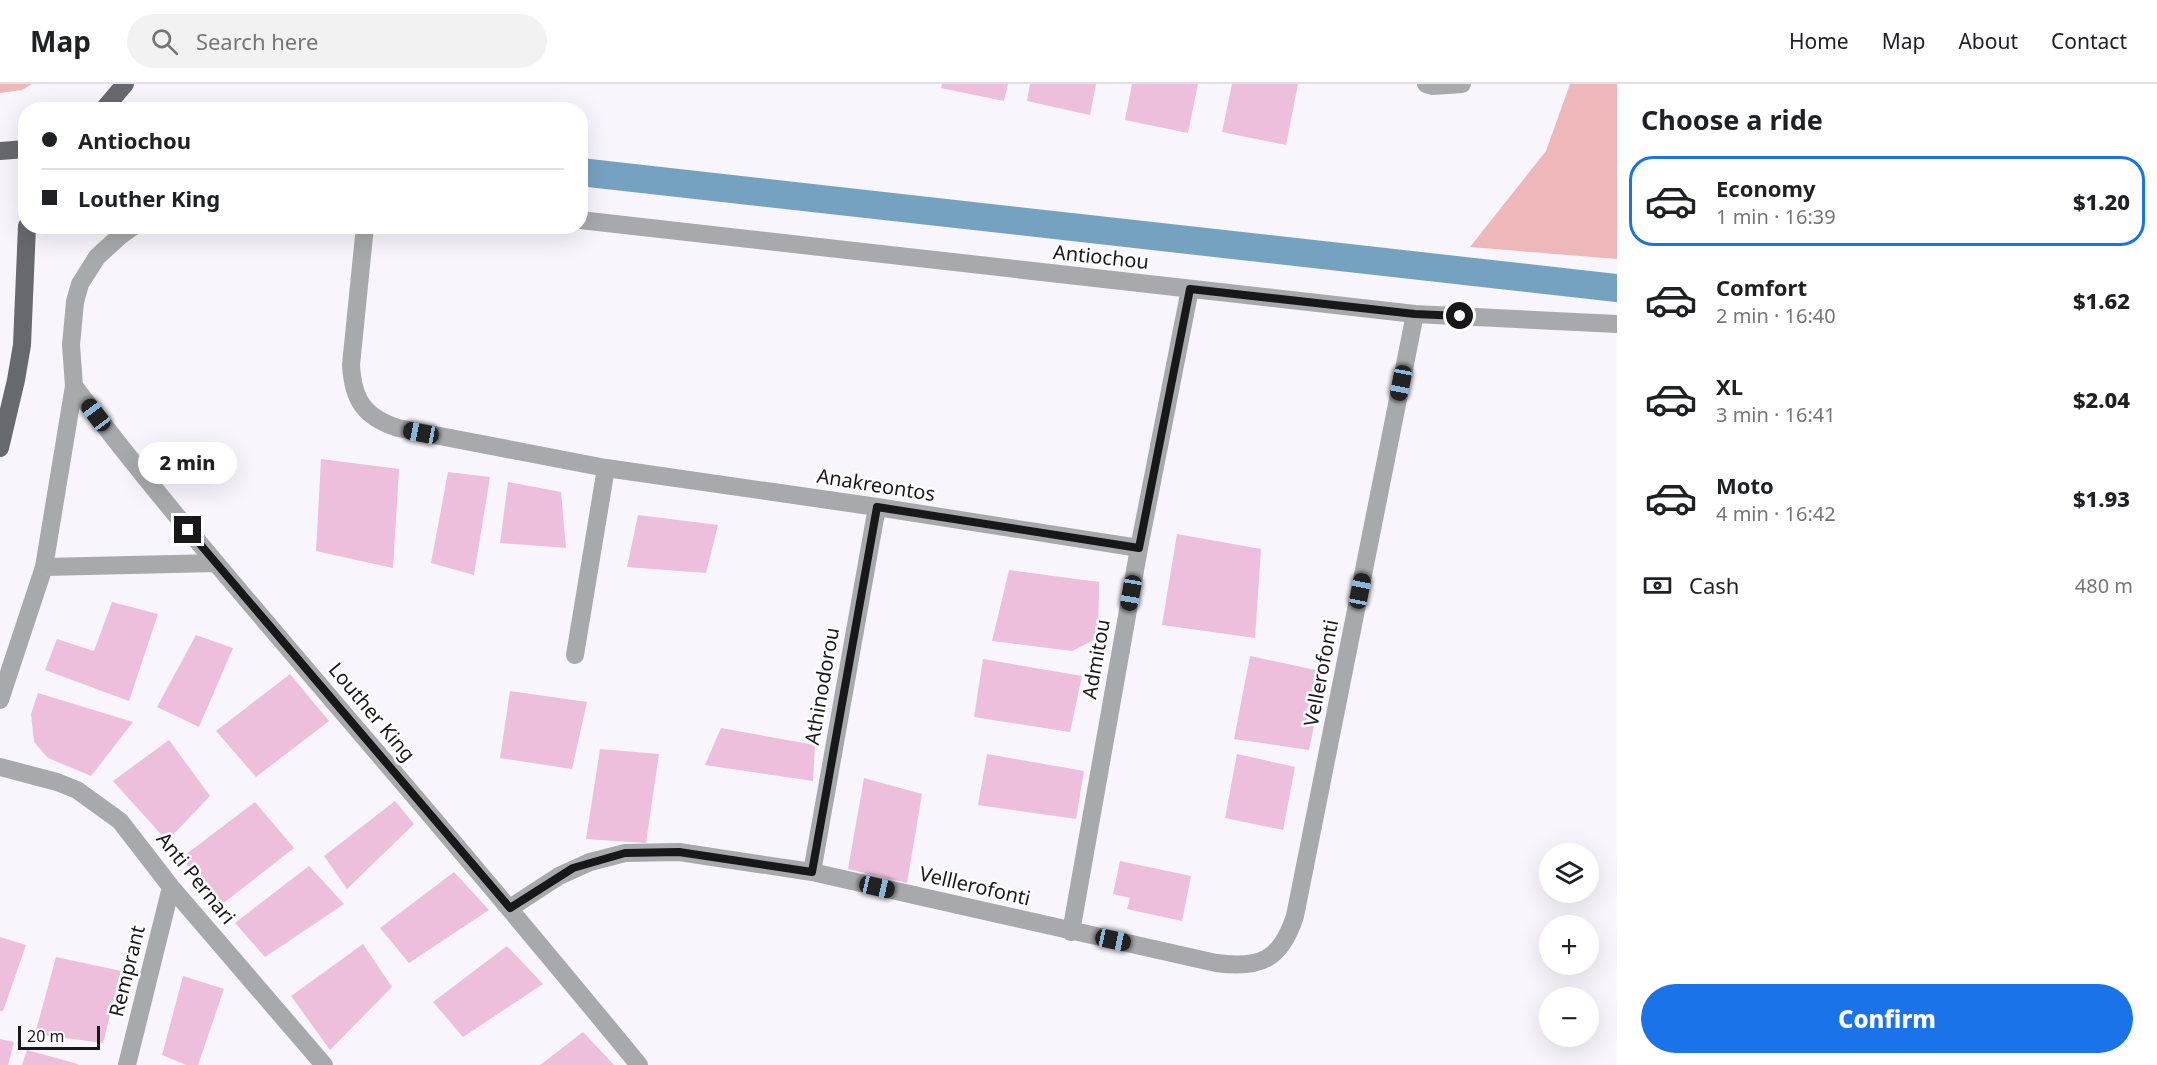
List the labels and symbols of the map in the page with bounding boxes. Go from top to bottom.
street label: Antiochou [1052,238,1150,275]
route start [1446,302,1473,329]
car [1389,364,1413,402]
car [78,395,114,435]
car [402,421,440,445]
callout: 2 min [138,443,237,485]
street label: Anakreontos [815,462,937,507]
route end [174,516,201,543]
car [1348,572,1372,610]
car [1119,574,1143,612]
street label: Admitou [1075,617,1116,701]
street label: Vellerofonti [1297,617,1344,729]
street label: Athinodorou [798,625,845,747]
street label: Louther King [323,656,422,767]
street label: Anti Pernari [151,826,242,929]
street label: Velllerofonti [917,860,1033,911]
car [857,874,897,900]
street label: Remprant [102,922,151,1019]
car [1094,927,1132,953]
scale bar [18,1023,100,1050]

